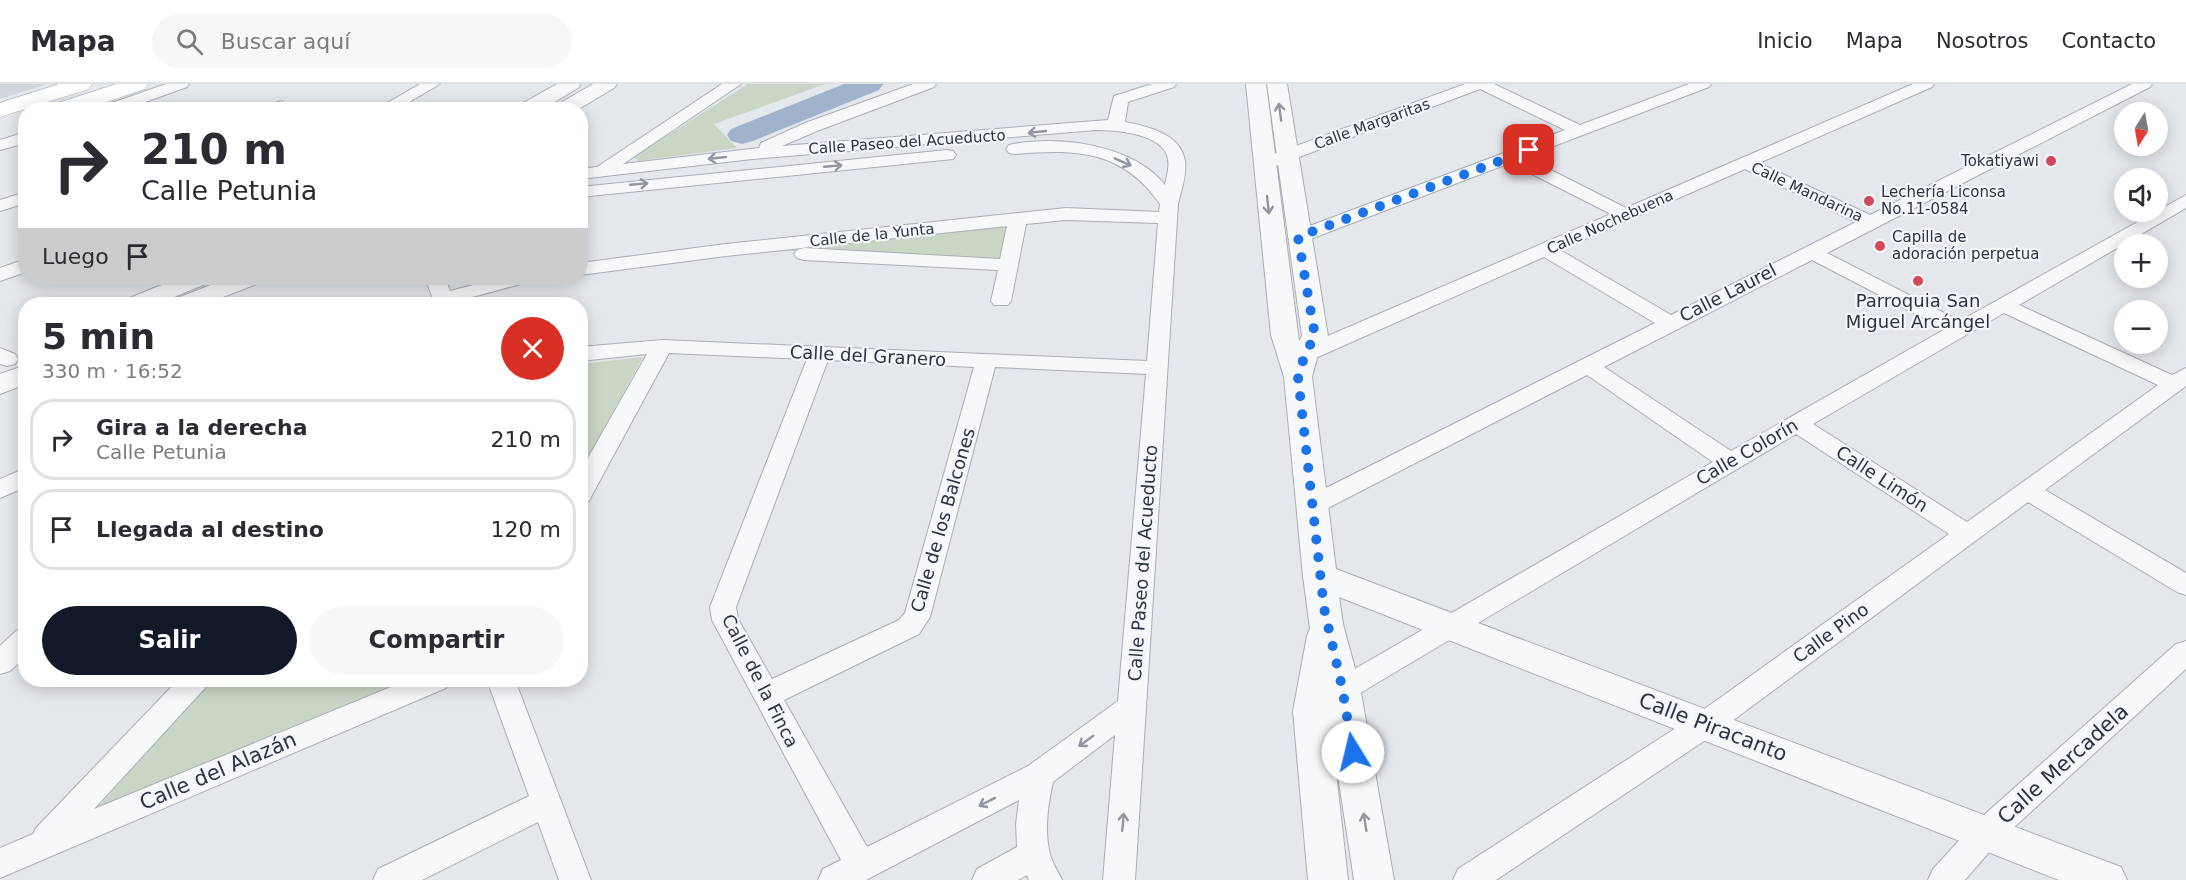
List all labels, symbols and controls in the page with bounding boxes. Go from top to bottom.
search box [152,14,572,68]
text: Mapa [30,25,116,58]
icon: search [173,25,206,58]
text: Buscar aquí [221,29,350,54]
text: Inicio [1757,29,1813,53]
text: Mapa [1846,29,1903,53]
text: Nosotros [1936,29,2028,53]
text: Contacto [2061,29,2156,53]
street label: Calle Margaritas [1312,95,1433,153]
north arrow [2114,102,2168,156]
map controls [2114,102,2168,354]
one-way arrow [1275,103,1286,122]
pin [1503,124,1554,175]
text: 210 m [141,125,287,174]
icon: right [42,126,120,204]
street label: Calle Paseo del Acueducto [808,126,1006,158]
one-way arrow [1027,127,1047,138]
icon: arrive [1512,133,1545,166]
place label: Tokatiyawi [1960,152,2039,170]
one-way arrow [707,153,727,164]
marker: Tokatiyawi [2044,154,2058,168]
one-way arrow [1113,157,1132,168]
street label: Calle Mandarina [1748,158,1866,226]
one-way arrow [822,160,842,171]
button: sound [2114,168,2168,222]
text: Calle Petunia [141,175,317,206]
one-way arrow [628,178,648,189]
place label: Lechería Liconsa No.11-0584 [1881,183,2006,218]
street label: Calle Nochebuena [1544,186,1676,258]
one-way arrow [1263,194,1274,214]
marker: Lechería Liconsa No.11-0584 [1862,194,1876,208]
street label: Calle de la Yunta [809,220,935,250]
place label: Capilla de adoración perpetua [1892,228,2039,263]
button: + [2114,234,2168,288]
marker: Capilla de adoración perpetua [1873,239,1887,253]
icon: arrive [121,240,154,273]
text: Luego [42,244,109,269]
street label: Calle Laurel [1676,259,1780,326]
marker: Parroquia San Miguel Arcángel [1911,274,1925,288]
place label: Parroquia San Miguel Arcángel [1846,290,1990,332]
button: − [2114,300,2168,354]
text: 5 min [42,316,155,357]
button: close [501,317,564,380]
street label: Calle del Granero [789,341,947,370]
text: 330 m · 16:52 [42,359,183,383]
street label: Calle Colorín [1692,414,1801,489]
text: Gira a la derecha [96,415,308,440]
icon: right [45,423,78,456]
street label: Calle de los Balcones [906,425,979,615]
text: 210 m [491,427,561,452]
text: Calle Petunia [96,440,227,464]
street label: Calle Limón [1832,441,1932,516]
street label: Calle Paseo del Acueducto [1124,444,1161,682]
icon: arrive [45,513,78,546]
text: Llegada al destino [96,517,324,542]
text: 120 m [491,517,561,542]
street label: Calle Pino [1789,598,1873,667]
button: Salir [42,606,297,675]
button: Compartir [309,606,564,675]
street label: Calle de la Finca [718,611,803,751]
street label: Calle Piracanto [1635,688,1791,766]
street label: Calle Mercadela [1993,699,2133,829]
position arrow [1321,720,1385,784]
street label: Calle del Alazán [136,727,300,815]
one-way arrow [1078,734,1094,747]
one-way arrow [979,796,996,808]
one-way arrow [1118,812,1129,832]
one-way arrow [1359,813,1370,833]

